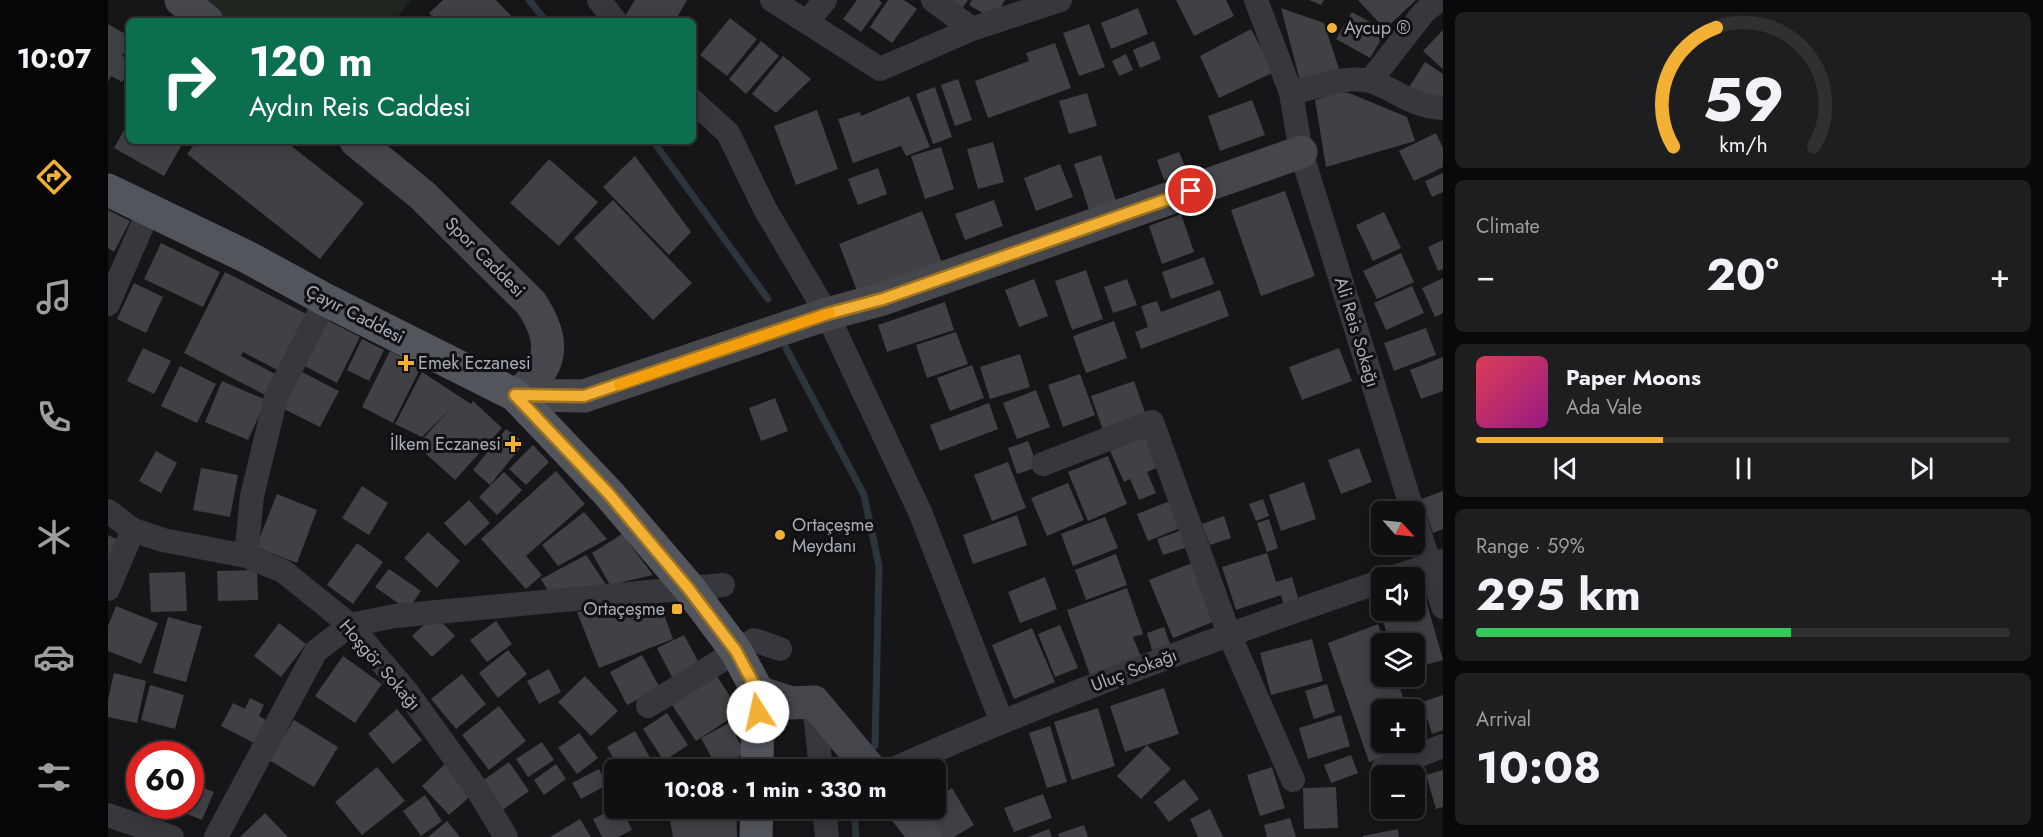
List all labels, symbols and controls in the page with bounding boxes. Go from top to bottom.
place label: Aycup ® [1344,15,1411,41]
marker: Aycup ® [1325,21,1339,35]
text: 120 m [249,31,373,92]
text: 10:07 [17,39,91,78]
icon: right [150,42,228,120]
text: 59 [1702,54,1784,144]
text: Aydın Reis Caddesi [249,87,471,126]
text: km/h [1719,129,1767,160]
icon: directions [33,156,75,198]
pin [1165,165,1216,216]
icon: arrive [1174,174,1207,207]
street label: Spor Caddesi [439,211,531,303]
text: Climate [1476,212,1540,241]
text: 20° [1706,242,1779,307]
text: − [1476,252,1495,299]
text: + [1990,252,2010,299]
street label: Ali Reis Sokağı [1328,274,1386,390]
icon: music [33,276,75,318]
street label: Çayır Caddesi [301,278,409,350]
place label: Emek Eczanesi [418,350,531,376]
marker: Emek Eczanesi [399,356,413,370]
text: Paper Moons [1566,361,1701,393]
text: Ada Vale [1566,393,1642,422]
icon: phone [33,396,75,438]
place label: İlkem Eczanesi [390,431,501,457]
marker: İlkem Eczanesi [506,437,520,451]
icon: previous [1549,452,1582,485]
icon: pause [1727,452,1760,485]
icon: next [1905,452,1938,485]
north arrow [1371,501,1425,555]
map controls [1371,501,1425,819]
place label: Ortaçeşme Meydanı [792,512,874,559]
icon: climate [33,516,75,558]
marker: Ortaçeşme Meydanı [773,528,787,542]
text: Range · 59% [1476,532,1585,561]
text: 295 km [1476,562,1641,627]
button: sound [1371,567,1425,621]
place label: Ortaçeşme [583,596,665,622]
marker: Ortaçeşme [670,602,684,616]
street label: Hoşgör Sokağı [333,614,427,716]
button: layers [1371,633,1425,687]
icon: car [33,636,75,678]
street label: Uluç Sokağı [1087,642,1181,698]
position arrow [726,680,790,744]
button: + [1371,699,1425,753]
text: Arrival [1476,705,1531,734]
text: 10:08 [1476,735,1601,800]
speed limit sign: 60 [126,741,204,819]
icon: filters [33,756,75,798]
button: − [1371,765,1425,819]
text: 10:08 · 1 min · 330 m [664,773,886,805]

